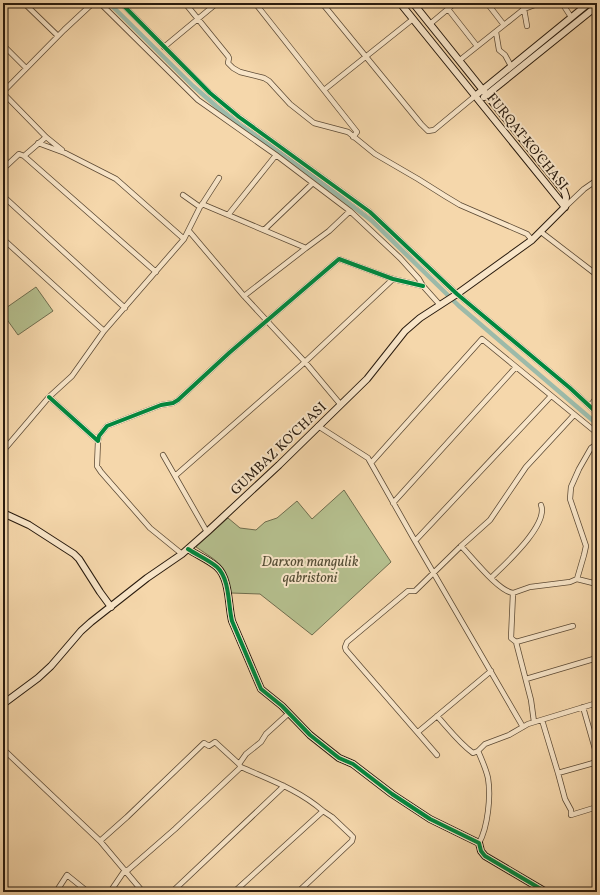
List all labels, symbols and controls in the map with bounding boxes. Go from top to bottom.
street label: FURQAT KO'CHASI [482,89,572,195]
street label: GUMBAZ KO'CHASI [227,398,331,500]
park label: Darxon mangulik qabristoni [262,553,359,588]

